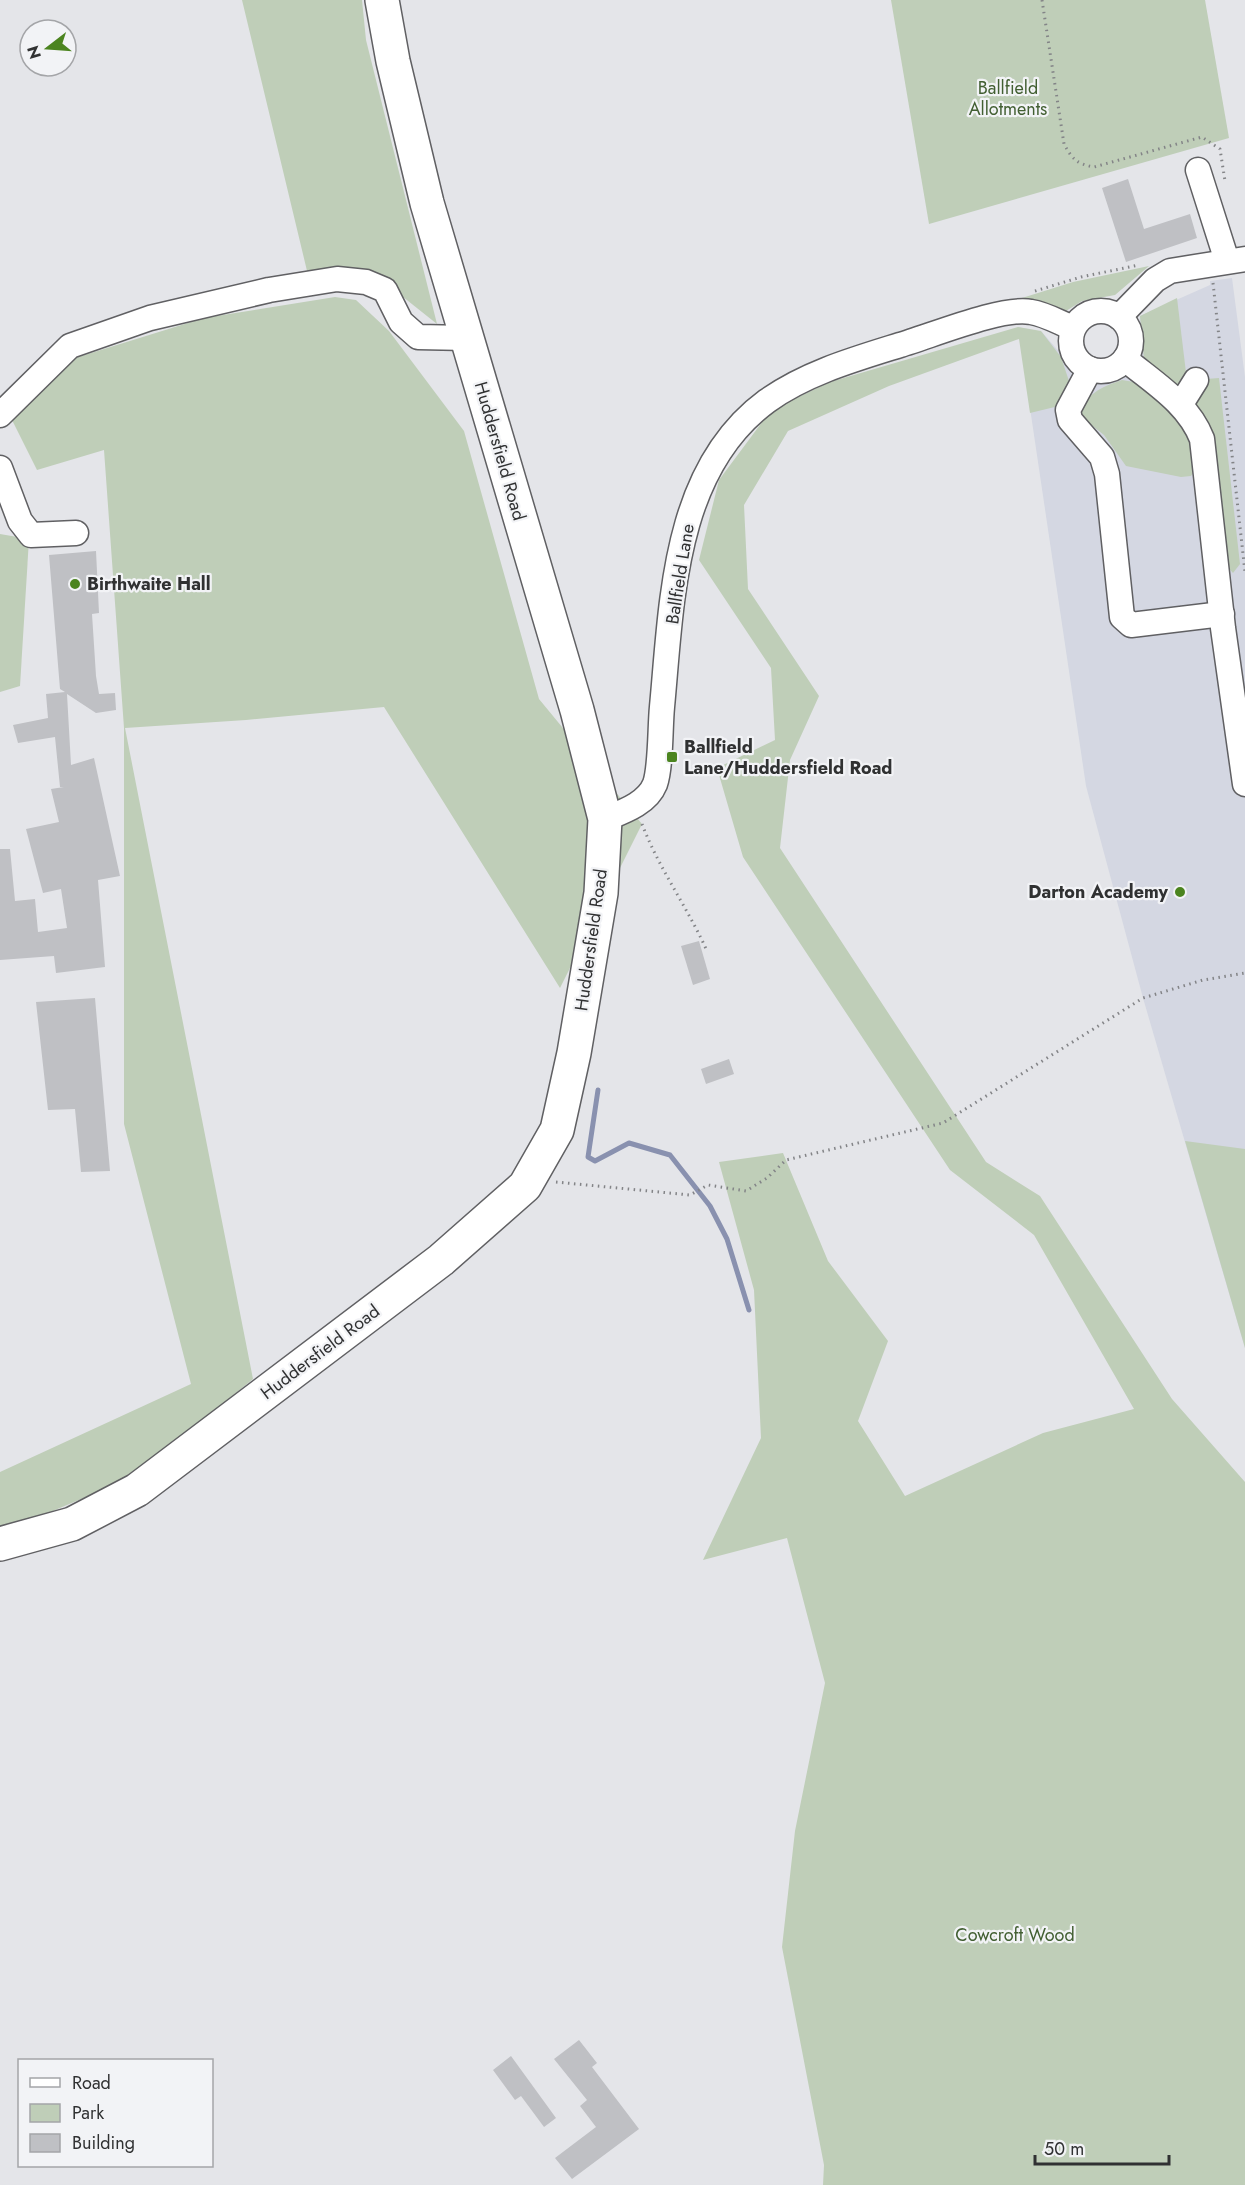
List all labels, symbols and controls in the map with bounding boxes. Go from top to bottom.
north arrow [18,18,78,78]
text: N [21,43,47,62]
park label: Ballfield Allotments [969,75,1047,122]
street label: Huddersfield Road [468,379,532,523]
street label: Ballfield Lane [659,522,701,626]
place label: Birthwaite Hall [87,571,211,597]
marker: Birthwaite Hall [68,577,82,591]
place label: Ballfield Lane/Huddersfield Road [684,734,892,781]
marker: Ballfield Lane/Huddersfield Road [665,750,679,764]
street label: Huddersfield Road [568,867,614,1013]
place label: Darton Academy [1028,879,1169,905]
marker: Darton Academy [1173,885,1187,899]
street label: Huddersfield Road [255,1299,385,1405]
park label: Cowcroft Wood [955,1922,1075,1948]
legend [18,2059,213,2167]
text: Road [72,2070,111,2096]
text: Park [72,2100,104,2126]
scale bar [1035,2128,1168,2166]
text: Building [72,2130,135,2156]
text: 50 m [1044,2136,1084,2162]

